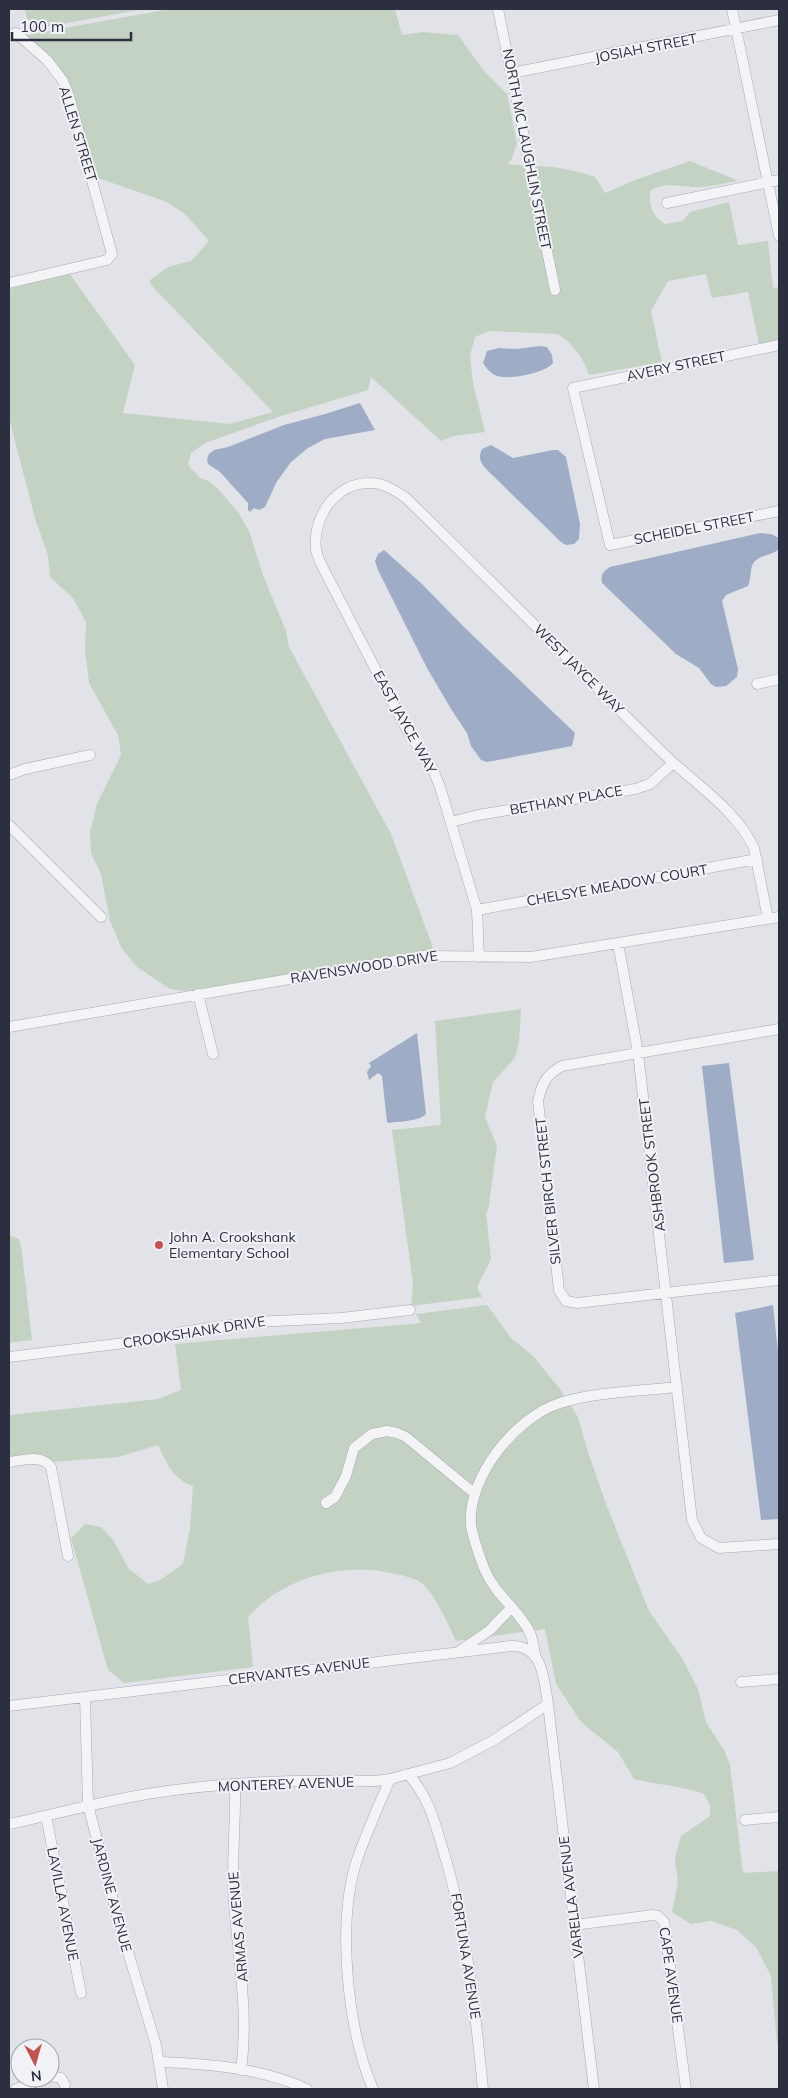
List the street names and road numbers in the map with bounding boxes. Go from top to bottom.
street label: JOSIAH STREET [593,29,699,67]
street label: NORTH MC LAUGHLIN STREET [499,47,555,251]
street label: ALLEN STREET [55,84,101,185]
street label: AVERY STREET [625,347,728,385]
street label: SCHEIDEL STREET [632,507,756,548]
street label: WEST JAYCE WAY [530,620,628,718]
street label: EAST JAYCE WAY [369,667,441,777]
street label: BETHANY PLACE [508,781,624,819]
street label: CHELSYE MEADOW COURT [525,860,710,910]
street label: RAVENSWOOD DRIVE [289,946,439,988]
street label: ASHBROOK STREET [635,1097,669,1233]
street label: SILVER BIRCH STREET [531,1116,565,1266]
street label: CROOKSHANK DRIVE [122,1312,266,1352]
street label: CERVANTES AVENUE [227,1653,371,1689]
street label: MONTEREY AVENUE [218,1773,354,1795]
street label: VARELLA AVENUE [555,1835,587,1959]
street label: JARDINE AVENUE [88,1836,136,1954]
street label: LAVILLA AVENUE [43,1846,83,1962]
street label: ARMAS AVENUE [224,1871,252,1983]
street label: FORTUNA AVENUE [447,1892,485,2020]
street label: CAPE AVENUE [655,1926,687,2024]

